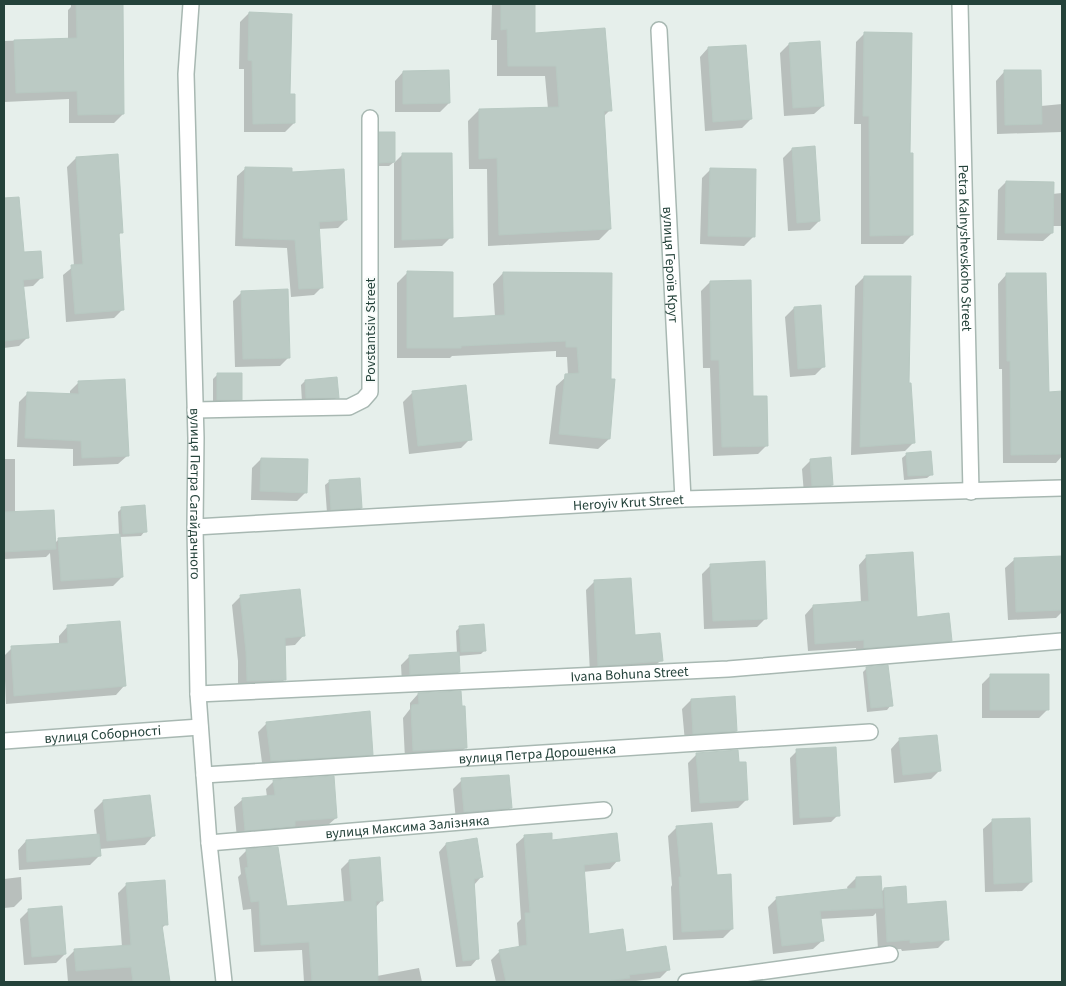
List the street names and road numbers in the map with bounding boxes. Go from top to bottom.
street label: Petra Kalnyshevskoho Street [953,164,976,332]
street label: вулиця Героїв Крут [657,206,683,324]
street label: Povstantsiv Street [361,277,381,382]
street label: вулиця Петра Сагайдачного [184,408,205,580]
street label: Heroyiv Krut Street [572,490,685,516]
street label: Ivana Bohuna Street [570,662,689,687]
street label: вулиця Соборності [44,721,162,749]
street label: вулиця Петра Дорошенка [458,739,617,770]
street label: вулиця Максима Залізняка [324,811,490,844]

